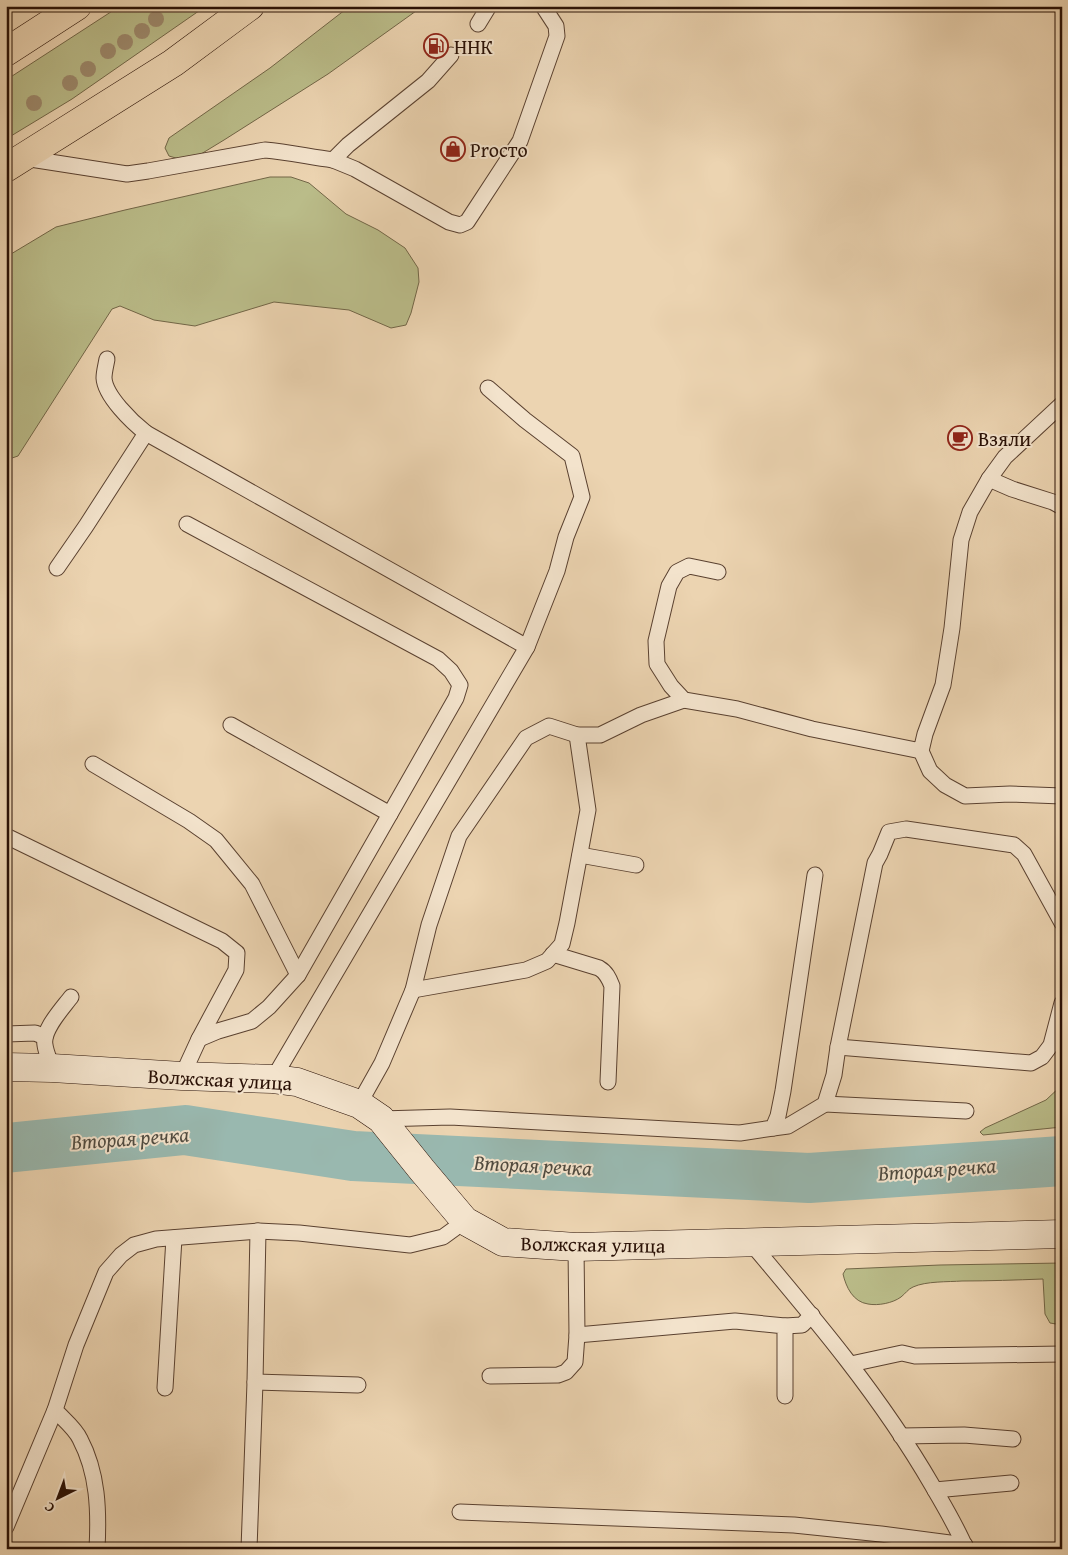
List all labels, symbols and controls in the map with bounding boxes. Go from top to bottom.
place label: ННК [454,32,494,61]
fuel station icon: ННК [423,33,449,59]
place label: Proсто [470,135,528,164]
shop icon: Proсто [440,136,466,162]
place label: Взяли [978,424,1031,453]
cafe icon: Взяли [947,425,973,451]
street label: Волжская улица [147,1061,293,1097]
water label: Вторая речка [69,1118,190,1158]
water label: Вторая речка [472,1146,593,1184]
water label: Вторая речка [876,1149,997,1189]
street label: Волжская улица [520,1228,666,1260]
north arrow [32,1472,82,1522]
text: С [40,1498,59,1518]

